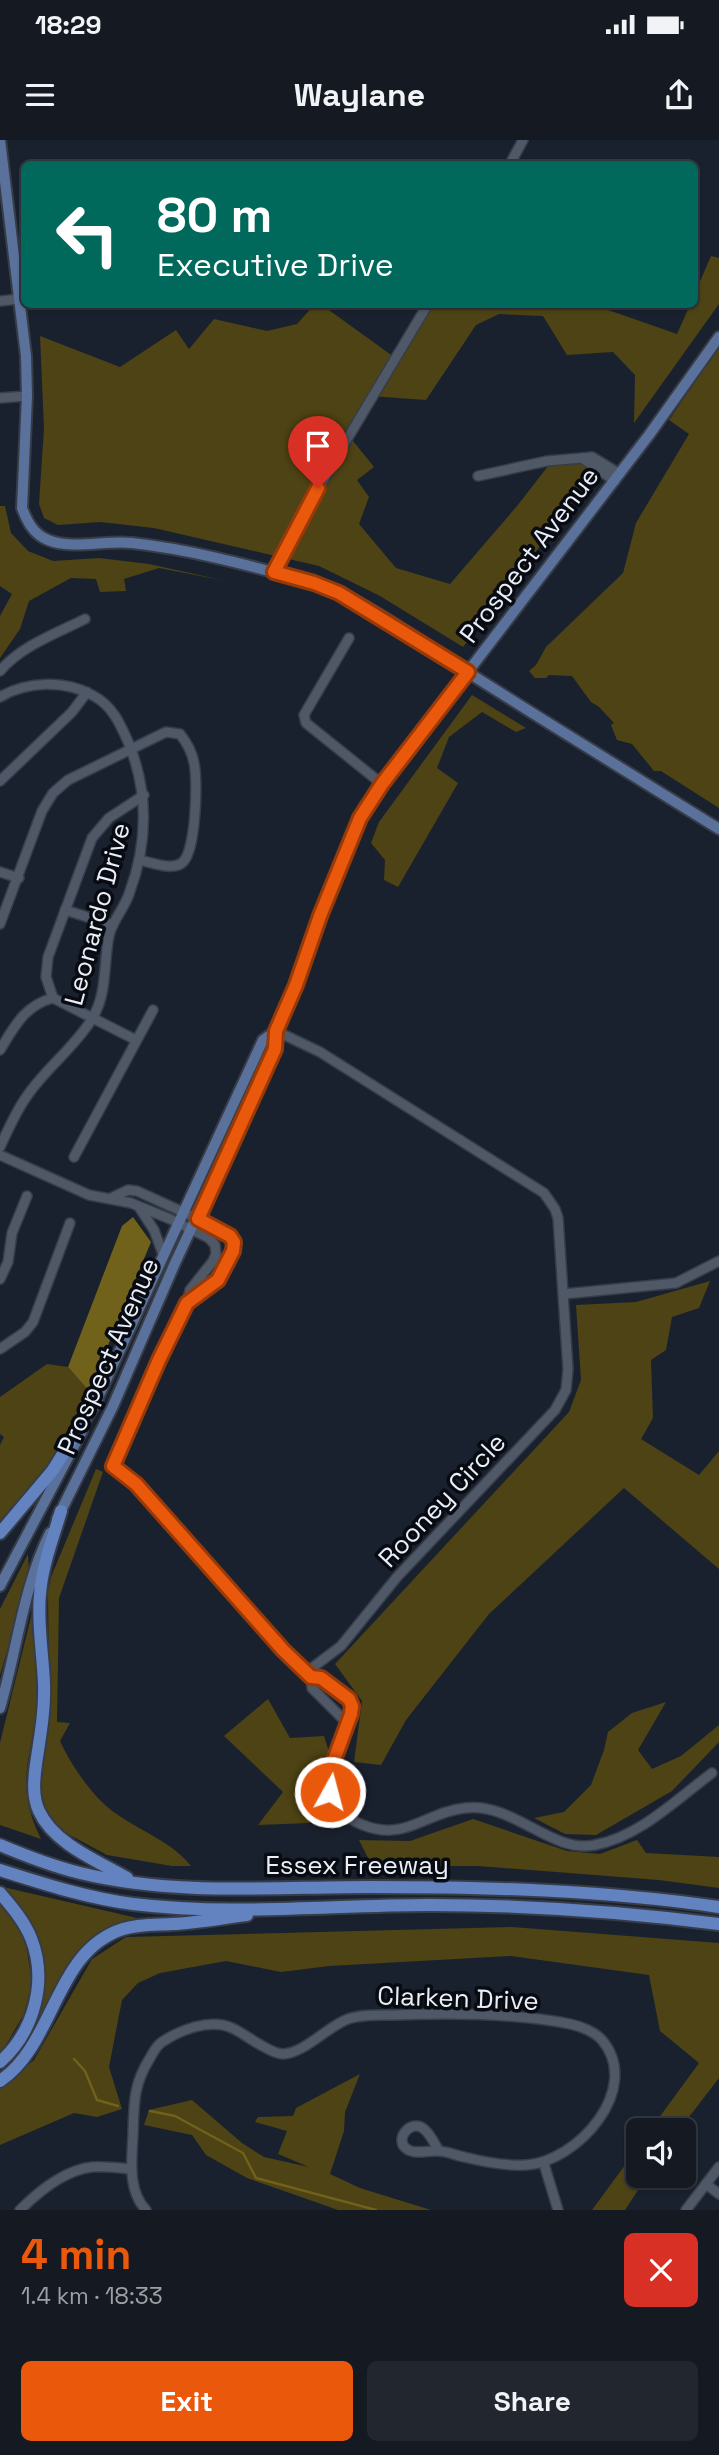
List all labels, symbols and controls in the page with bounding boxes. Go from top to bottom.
text: 18:29 [35,8,102,42]
text: Waylane [294,75,425,115]
icon: menu [21,76,59,114]
icon: share [660,76,698,114]
text: 80 m [157,184,272,246]
icon: left [42,189,133,280]
text: Executive Drive [157,245,394,285]
pin [288,416,348,488]
icon: arrive [299,427,337,465]
street label: Prospect Avenue [452,460,606,650]
street label: Leonardo Drive [56,819,138,1009]
street label: Prospect Avenue [49,1252,167,1460]
street label: Rooney Circle [371,1425,513,1575]
position arrow [293,1755,367,1829]
street label: Essex Freeway [265,1848,449,1882]
street label: Clarken Drive [377,1978,539,2018]
map controls [626,2118,696,2188]
button: sound [626,2118,696,2188]
text: 4 min [21,2228,131,2281]
button: close [624,2233,698,2307]
text: 1.4 km · 18:33 [21,2281,163,2311]
button: Exit [21,2361,353,2441]
button: Share [367,2361,698,2441]

